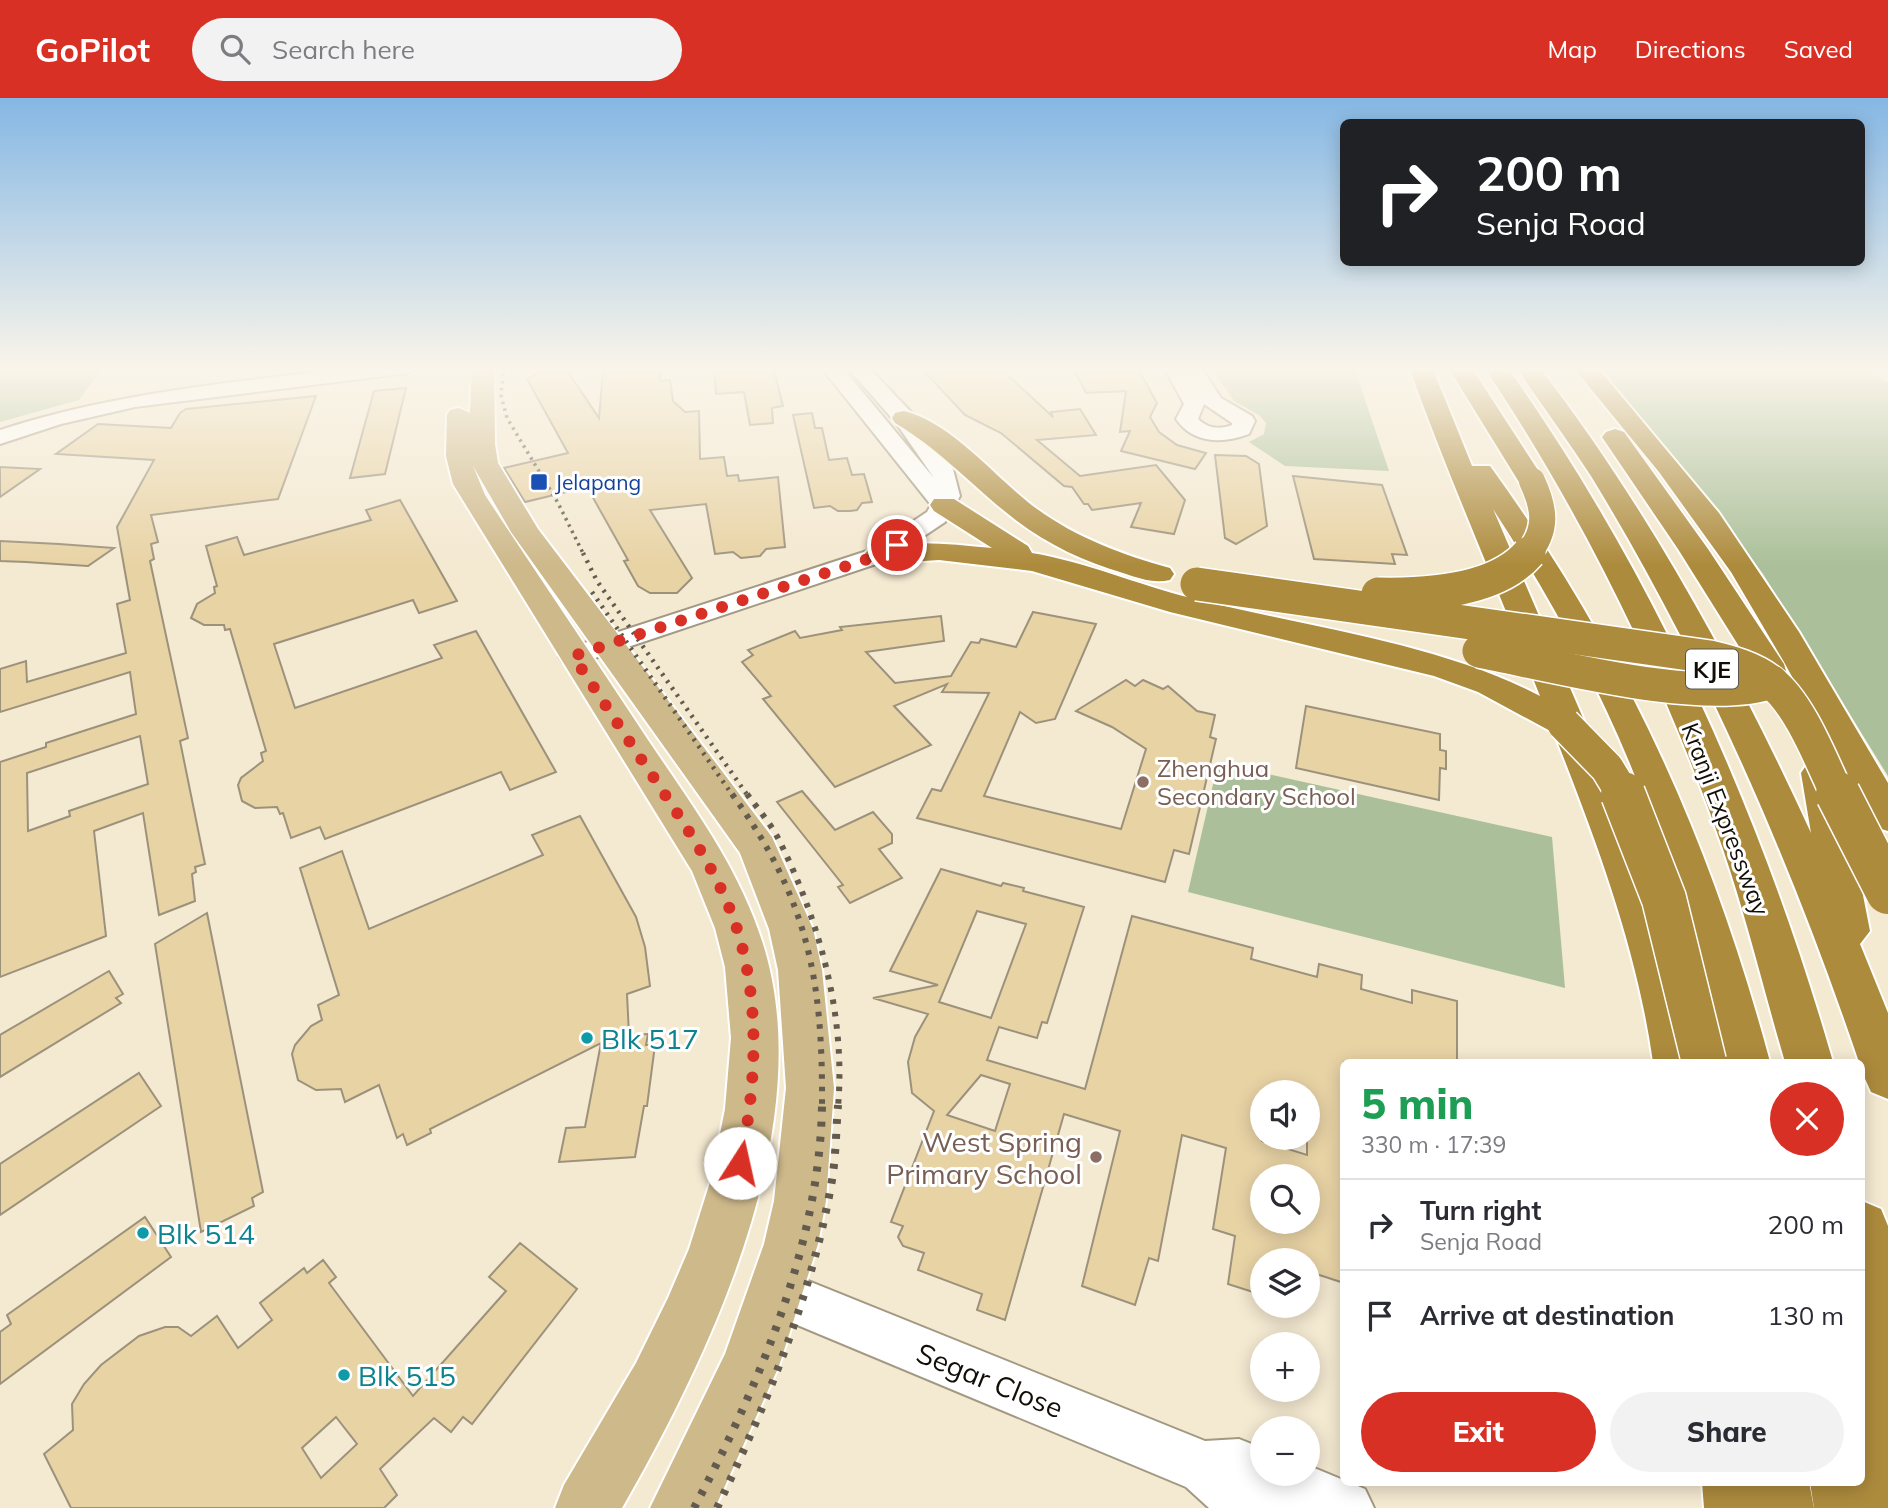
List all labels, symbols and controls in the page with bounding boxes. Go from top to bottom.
search box [192,18,682,81]
text: GoPilot [35,29,150,70]
icon: search [216,30,254,68]
text: Search here [272,33,415,66]
text: Map [1547,34,1597,64]
text: Directions [1635,34,1746,64]
text: Saved [1784,34,1853,64]
text: 200 m [1476,142,1622,203]
icon: right [1361,147,1452,238]
text: Senja Road [1476,203,1646,243]
place label: Jelapang [555,469,641,495]
marker: Jelapang [529,472,549,492]
pin [867,515,927,575]
icon: arrive [878,526,916,564]
road number: KJE [1686,650,1738,688]
street label: Kranji Expressway [1675,718,1777,920]
place label: Zhenghua Secondary School [1157,753,1356,811]
marker: Zhenghua Secondary School [1135,774,1151,790]
place label: Blk 517 [601,1021,699,1056]
marker: Blk 517 [579,1030,595,1046]
text: 5 min [1361,1077,1474,1130]
map controls [1250,1080,1320,1486]
button: sound [1250,1080,1320,1150]
button: close [1770,1082,1844,1156]
place label: West Spring Primary School [886,1124,1082,1191]
position arrow [703,1126,777,1200]
text: 330 m · 17:39 [1361,1130,1506,1159]
marker: West Spring Primary School [1088,1149,1104,1165]
button: search [1250,1164,1320,1234]
text: Turn right [1420,1194,1541,1227]
icon: right [1361,1206,1399,1244]
text: 200 m [1768,1208,1844,1241]
place label: Blk 514 [157,1216,255,1251]
marker: Blk 514 [135,1225,151,1241]
text: Senja Road [1420,1227,1542,1256]
button: layers [1250,1248,1320,1318]
icon: arrive [1361,1297,1399,1335]
text: Arrive at destination [1420,1299,1675,1332]
text: 130 m [1768,1299,1844,1332]
button: + [1250,1332,1320,1402]
street label: Segar Close [912,1335,1068,1425]
place label: Blk 515 [358,1358,456,1393]
marker: Blk 515 [336,1367,352,1383]
button: Exit [1361,1392,1596,1472]
button: Share [1610,1392,1844,1472]
button: − [1250,1416,1320,1486]

